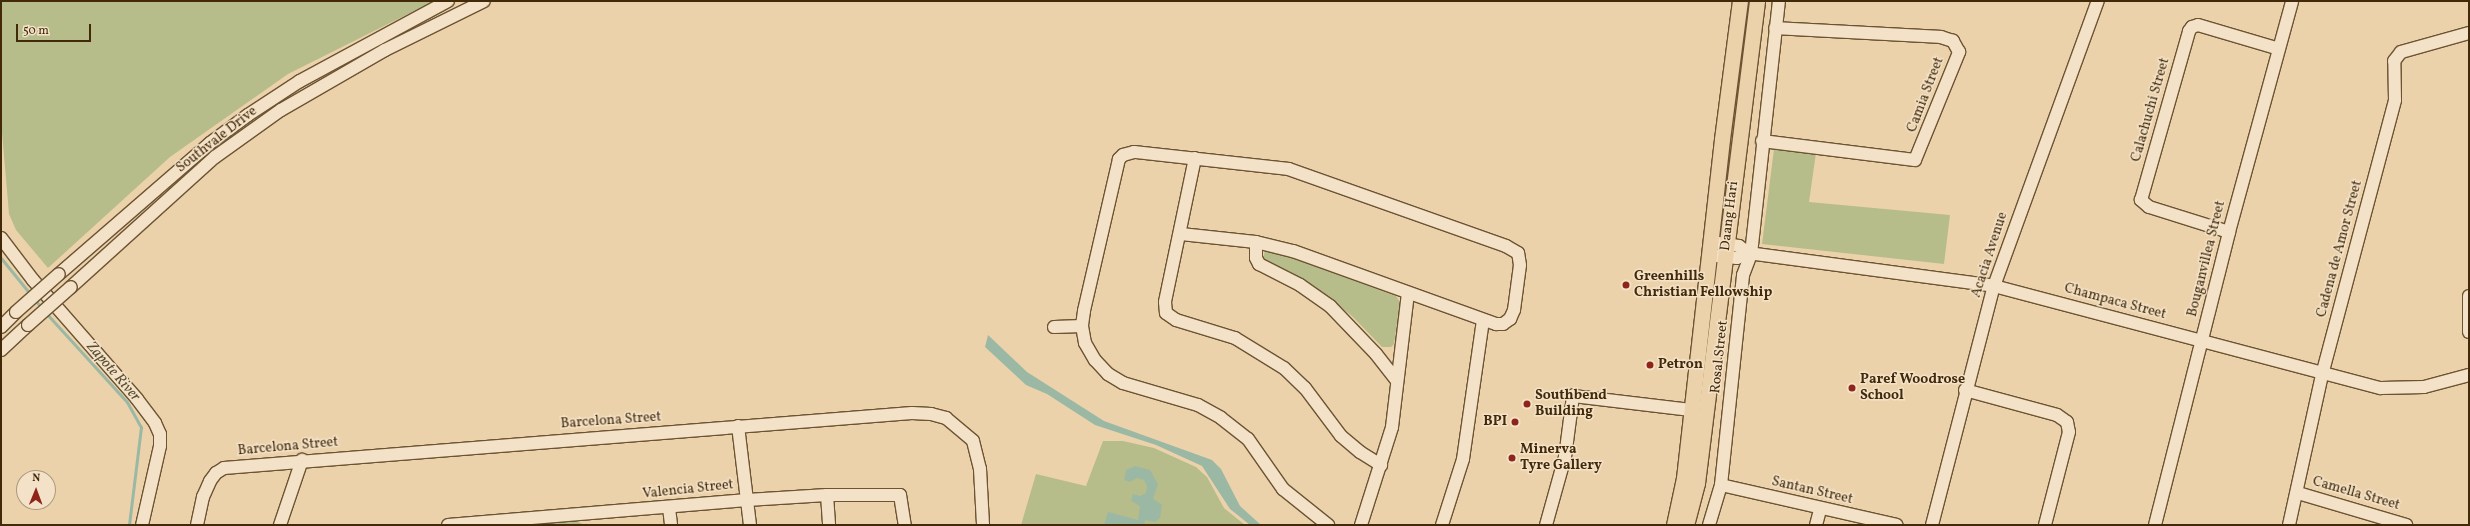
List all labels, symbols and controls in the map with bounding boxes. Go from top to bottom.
scale bar [18,16,93,42]
text: 50 m [23,23,49,39]
street label: Camia Street [1904,55,1948,135]
street label: Calachuchi Street [2128,56,2174,164]
street label: Southvale Drive [173,103,261,177]
street label: Cadena de Amor Street [2314,179,2366,319]
street label: Daang Hari [1717,180,1743,252]
street label: Bouganvillea Street [2184,199,2230,319]
street label: Acacia Avenue [1968,210,2012,300]
place label: Greenhills Christian Fellowship [1634,269,1772,302]
marker: Greenhills Christian Fellowship [1621,280,1631,290]
street label: Champaca Street [2062,280,2168,324]
street label: Rosal Street [1708,320,1732,394]
water label: Zapote River [82,339,144,405]
place label: Petron [1658,357,1703,373]
marker: Petron [1645,360,1655,370]
place label: Paref Woodrose School [1860,372,1964,404]
marker: Paref Woodrose School [1847,383,1857,393]
place label: Southbend Building [1535,388,1607,420]
marker: Southbend Building [1522,399,1532,409]
street label: Barcelona Street [560,409,662,433]
place label: BPI [1483,414,1507,430]
marker: BPI [1510,417,1520,427]
street label: Barcelona Street [237,434,339,460]
place label: Minerva Tyre Gallery [1520,442,1602,474]
marker: Minerva Tyre Gallery [1507,453,1517,463]
north arrow [16,470,56,510]
text: N [32,471,40,486]
street label: Santan Street [1770,474,1854,508]
street label: Camella Street [2310,474,2402,514]
street label: Valencia Street [642,477,734,503]

